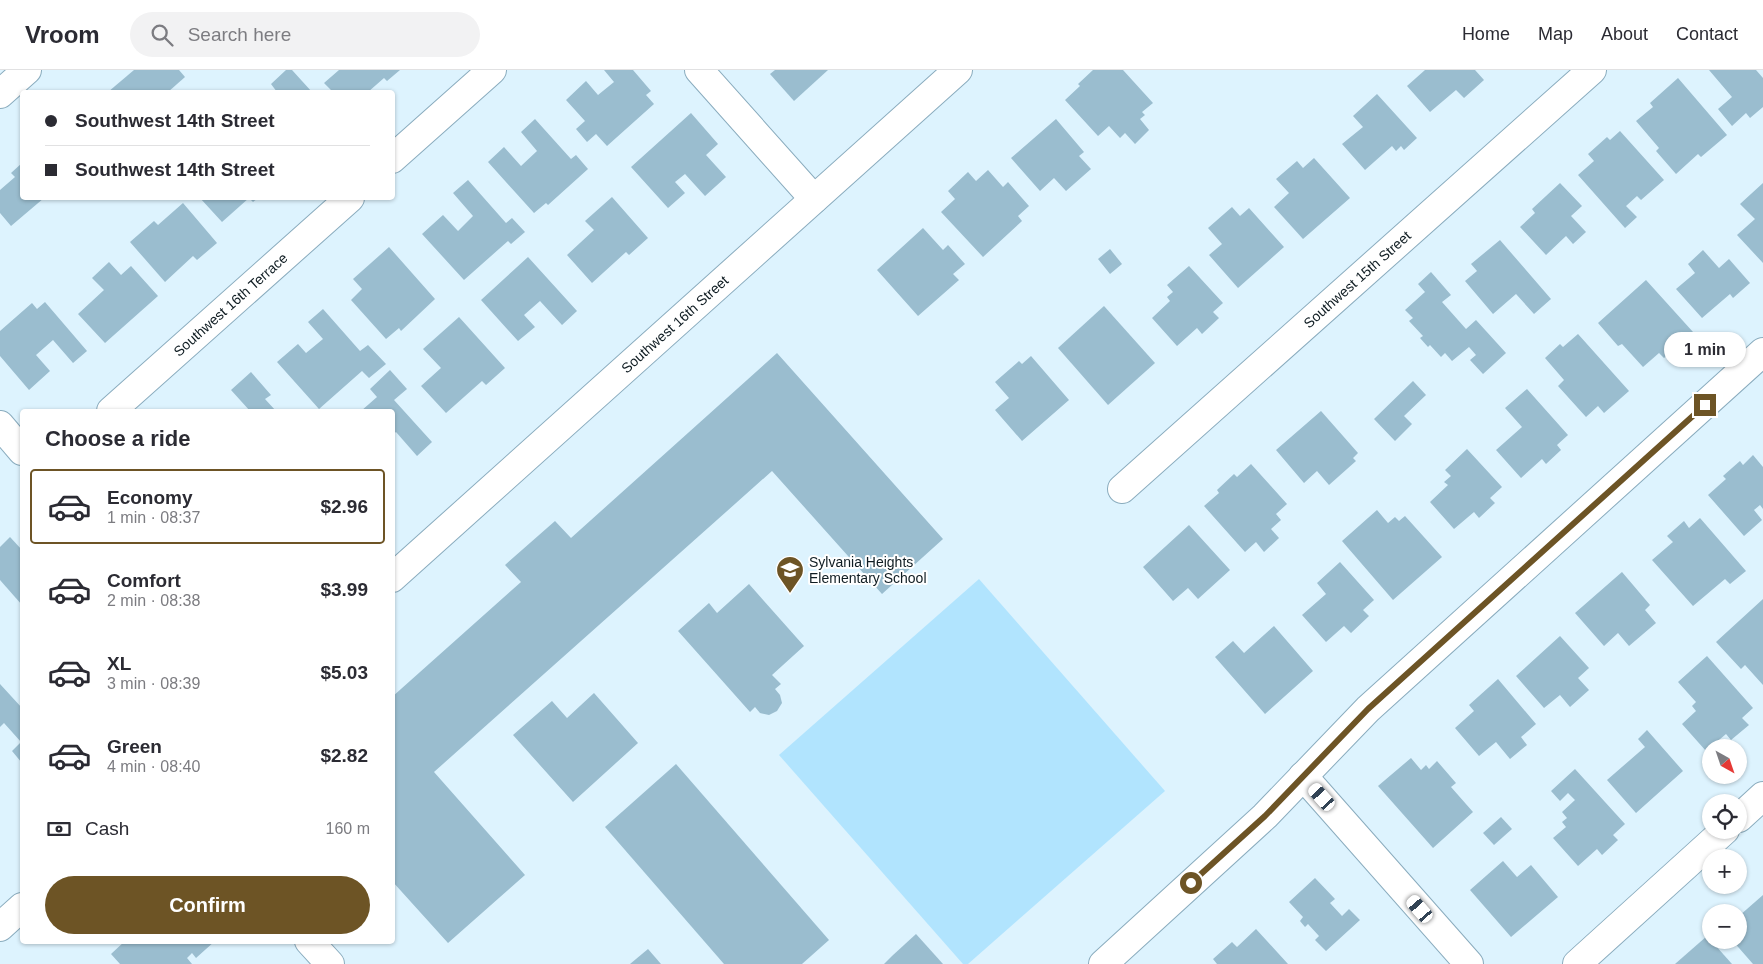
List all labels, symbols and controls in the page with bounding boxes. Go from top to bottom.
search box [130,12,480,57]
text: Vroom [25,21,100,48]
icon: search [148,21,176,49]
text: Search here [188,24,291,45]
text: Home [1462,24,1510,44]
text: Map [1538,24,1573,44]
text: About [1601,24,1648,44]
text: Contact [1676,24,1738,44]
text: Southwest 14th Street [75,110,275,131]
text: Southwest 14th Street [75,159,275,180]
street label: Southwest 15th Street [1300,227,1414,331]
street label: Southwest 16th Terrace [170,250,291,359]
street label: Southwest 16th Street [618,272,732,376]
callout: 1 min [1664,332,1746,368]
text: 1 min [1684,341,1726,358]
route end [1694,394,1716,416]
text: Choose a ride [45,426,190,451]
icon: car [47,484,92,529]
text: Economy [107,487,193,508]
text: $2.96 [320,496,368,517]
text: 1 min · 08:37 [107,509,200,526]
place label: Sylvania Heights Elementary School [809,554,927,586]
school or university icon: Sylvania Heights Elementary School [775,555,805,594]
icon: car [47,567,92,612]
text: Comfort [107,570,181,591]
text: $3.99 [320,579,368,600]
text: 2 min · 08:38 [107,592,200,609]
icon: car [47,650,92,695]
text: XL [107,653,131,674]
text: $5.03 [320,662,368,683]
text: 3 min · 08:39 [107,675,200,692]
icon: car [47,733,92,778]
text: Green [107,736,162,757]
north arrow [1702,739,1748,784]
map controls [1702,739,1747,949]
text: $2.82 [320,745,368,766]
text: 4 min · 08:40 [107,758,200,775]
car [1306,781,1337,813]
button: locate [1702,794,1747,839]
icon: cash [45,815,73,843]
text: Cash [85,818,129,839]
text: 160 m [326,820,370,837]
button: + [1702,849,1747,894]
route start [1180,872,1202,894]
button: Confirm [45,876,370,934]
car [1404,893,1435,925]
button: − [1702,904,1747,949]

